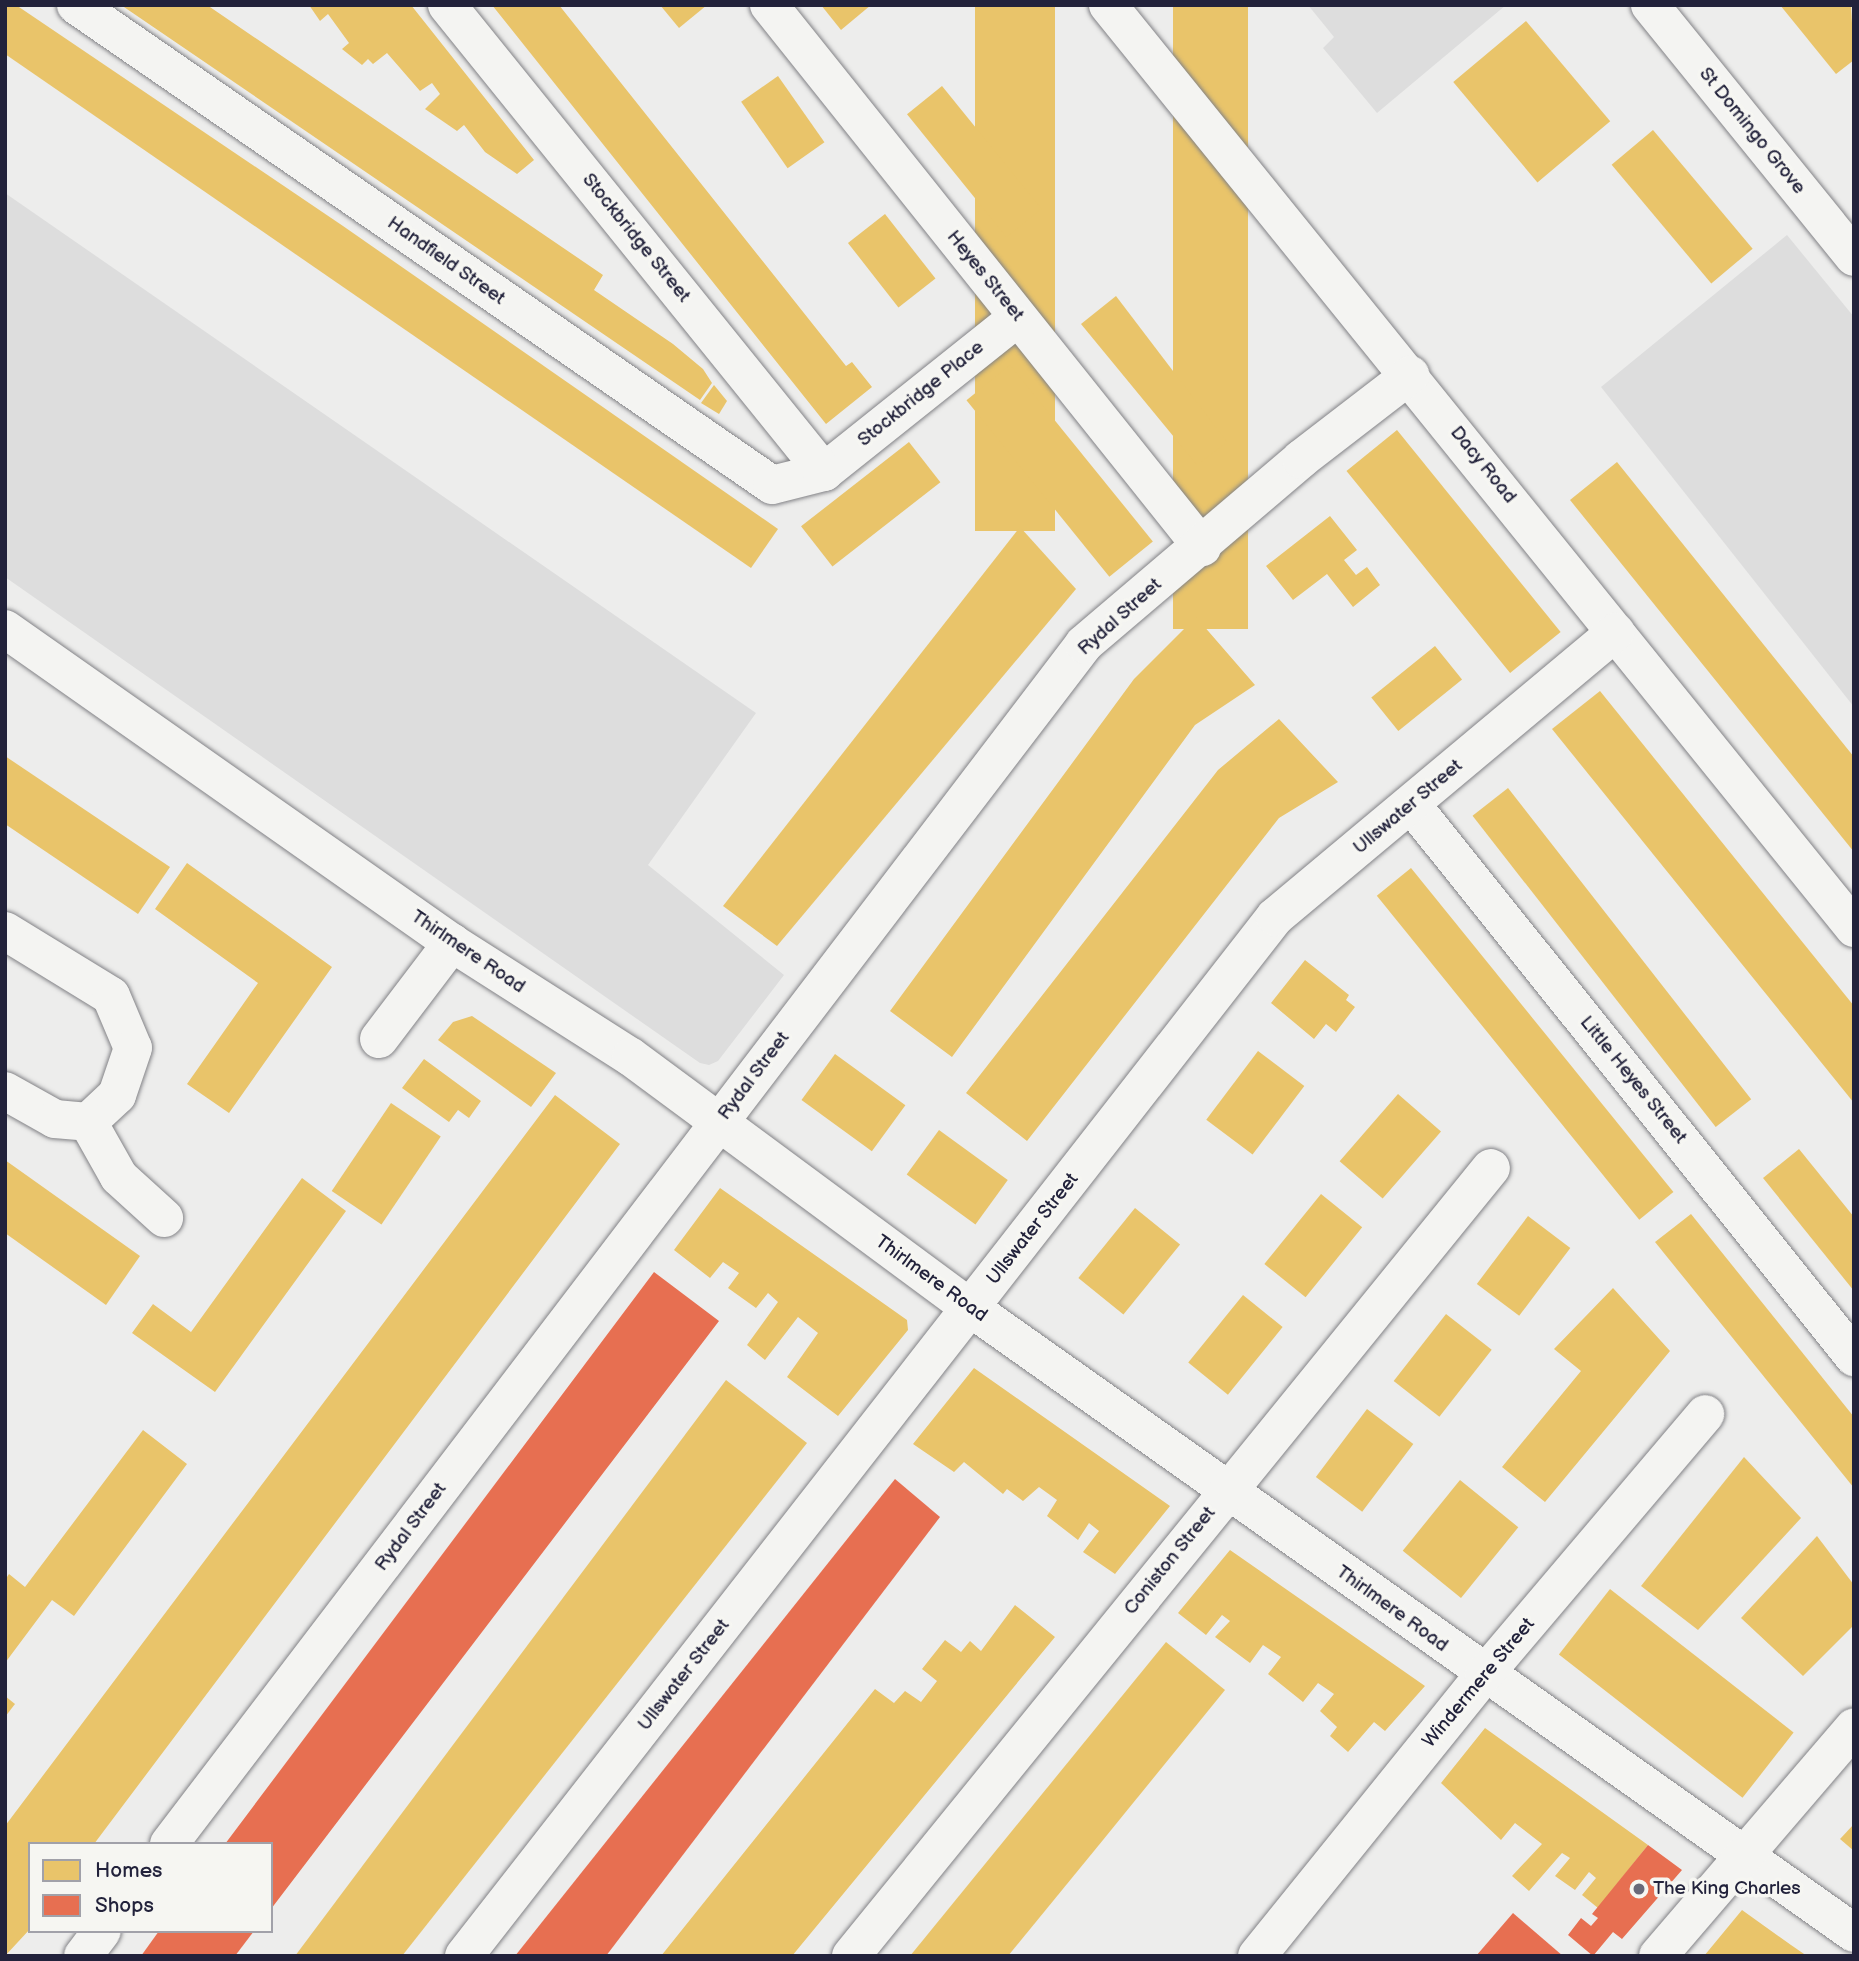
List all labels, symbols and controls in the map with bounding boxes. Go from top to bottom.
street label: St Domingo Grove [1694,63,1810,199]
street label: Stockbridge Street [577,169,695,307]
street label: Handfield Street [383,212,509,310]
street label: Heyes Street [941,226,1029,326]
street label: Stockbridge Place [853,336,989,452]
street label: Dacy Road [1445,421,1521,509]
street label: Rydal Street [1073,573,1167,661]
street label: Ullswater Street [1349,755,1467,859]
street label: Thirlmere Road [407,905,529,999]
street label: Little Heyes Street [1574,1011,1692,1149]
street label: Rydal Street [713,1027,795,1125]
street label: Ullswater Street [982,1168,1084,1290]
street label: Thirlmere Road [871,1231,991,1327]
street label: Rydal Street [370,1478,452,1576]
street label: Coniston Street [1119,1502,1221,1620]
street label: Thirlmere Road [1332,1561,1452,1657]
street label: Windermere Street [1418,1613,1540,1753]
street label: Ullswater Street [633,1614,735,1736]
legend [28,1842,273,1933]
text: Homes [95,1858,163,1883]
place label: The King Charles [1653,1878,1801,1900]
marker: The King Charles [1631,1881,1647,1897]
text: Shops [95,1893,154,1918]

